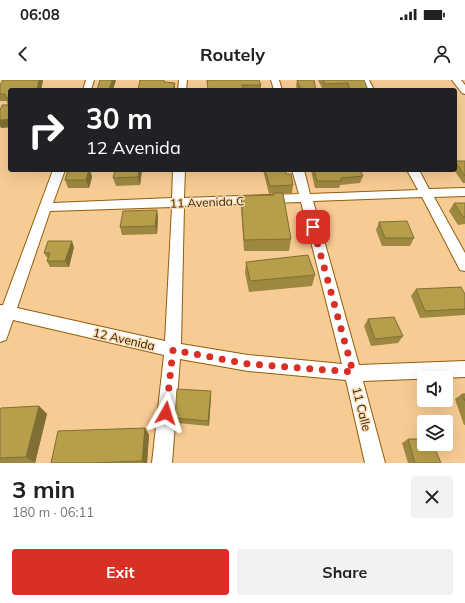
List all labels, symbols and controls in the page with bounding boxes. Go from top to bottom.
text: 06:08 [20,5,60,24]
icon: back [12,43,34,65]
text: Routely [200,43,265,66]
icon: person [431,43,453,65]
text: 30 m [86,101,152,136]
icon: right [20,104,72,156]
text: 12 Avenida [86,136,181,159]
street label: 11 Avenida C [170,193,244,211]
pin [296,210,330,244]
icon: arrive [302,216,324,238]
street label: 12 Avenida [92,325,156,353]
map controls [417,371,453,451]
button: sound [417,371,453,407]
street label: 11 Calle [349,385,375,433]
position arrow [145,392,187,434]
button: layers [417,415,453,451]
text: 3 min [12,474,75,504]
button: close [411,476,453,518]
text: 180 m · 06:11 [12,504,94,520]
button: Exit [12,549,229,595]
button: Share [237,549,453,595]

